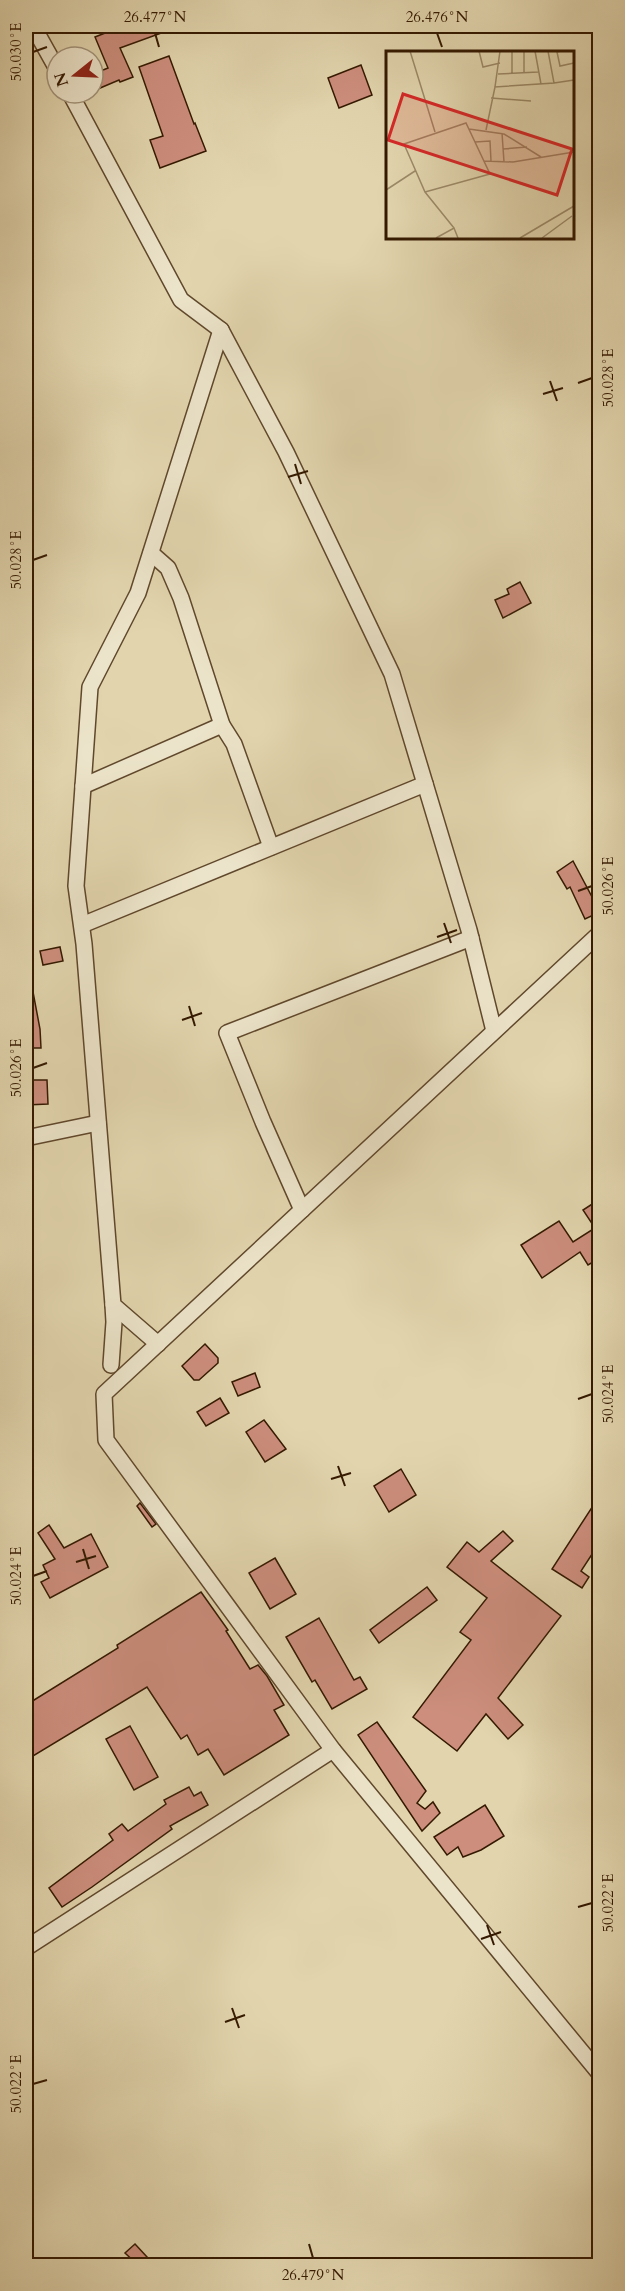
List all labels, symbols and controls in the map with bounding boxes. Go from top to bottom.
text: 26.477°N [124,7,187,27]
text: 26.476°N [406,7,469,27]
text: 50.030°E [6,22,26,82]
north arrow [45,45,105,105]
inset map [386,51,574,238]
text: N [49,69,74,89]
text: 50.028°E [598,348,618,408]
text: 50.028°E [6,530,26,590]
text: 50.026°E [598,856,618,916]
text: 50.026°E [6,1038,26,1098]
text: 50.024°E [598,1364,618,1424]
text: 50.024°E [6,1546,26,1606]
text: 50.022°E [598,1873,618,1933]
text: 50.022°E [6,2054,26,2114]
text: 26.479°N [282,2265,345,2285]

